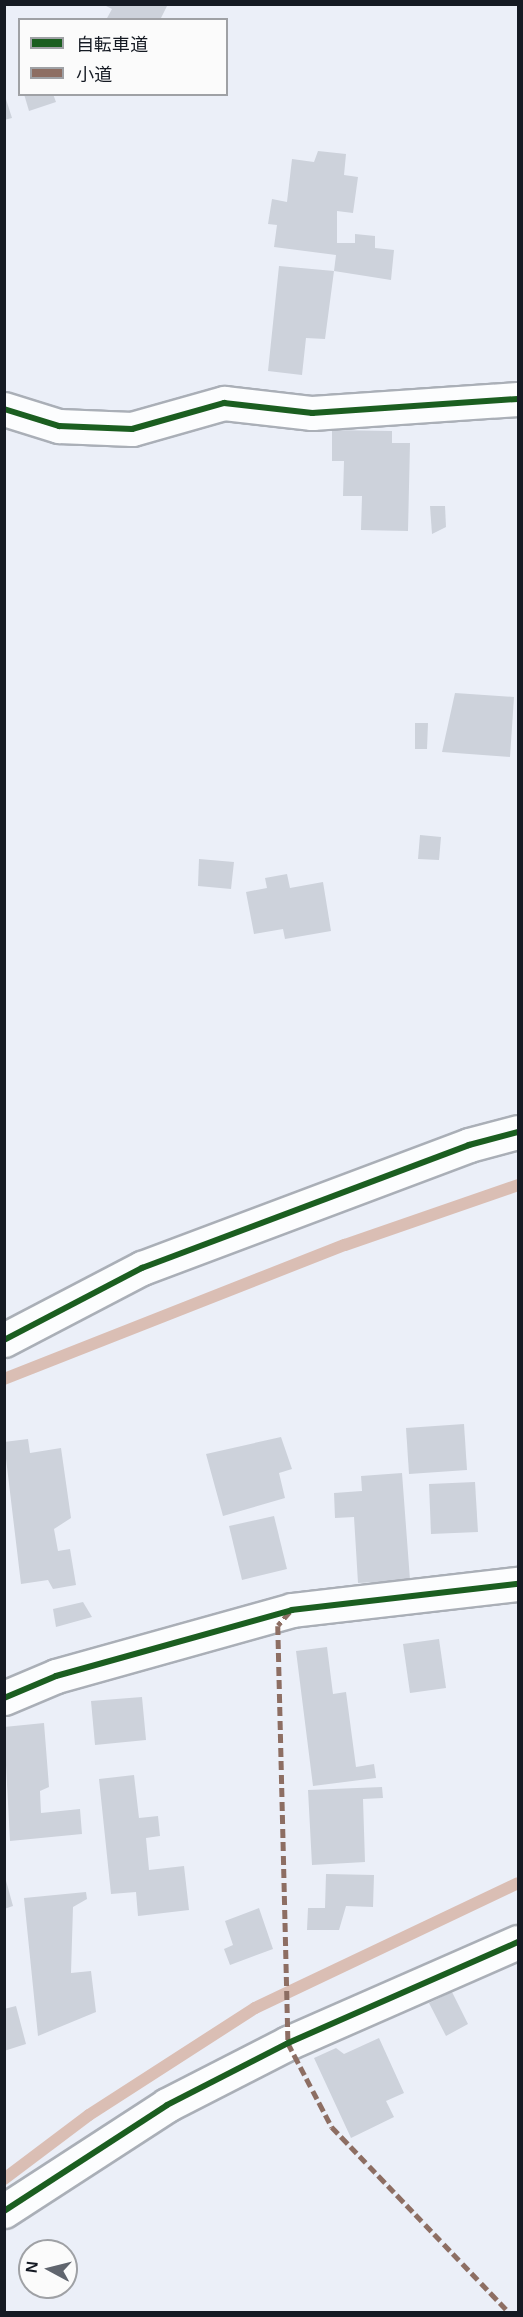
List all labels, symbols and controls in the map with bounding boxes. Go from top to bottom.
legend [18,18,228,96]
text: 自転車道 [76,35,148,55]
text: 小道 [76,65,112,85]
north arrow [18,2239,78,2299]
text: N [22,2260,41,2274]

